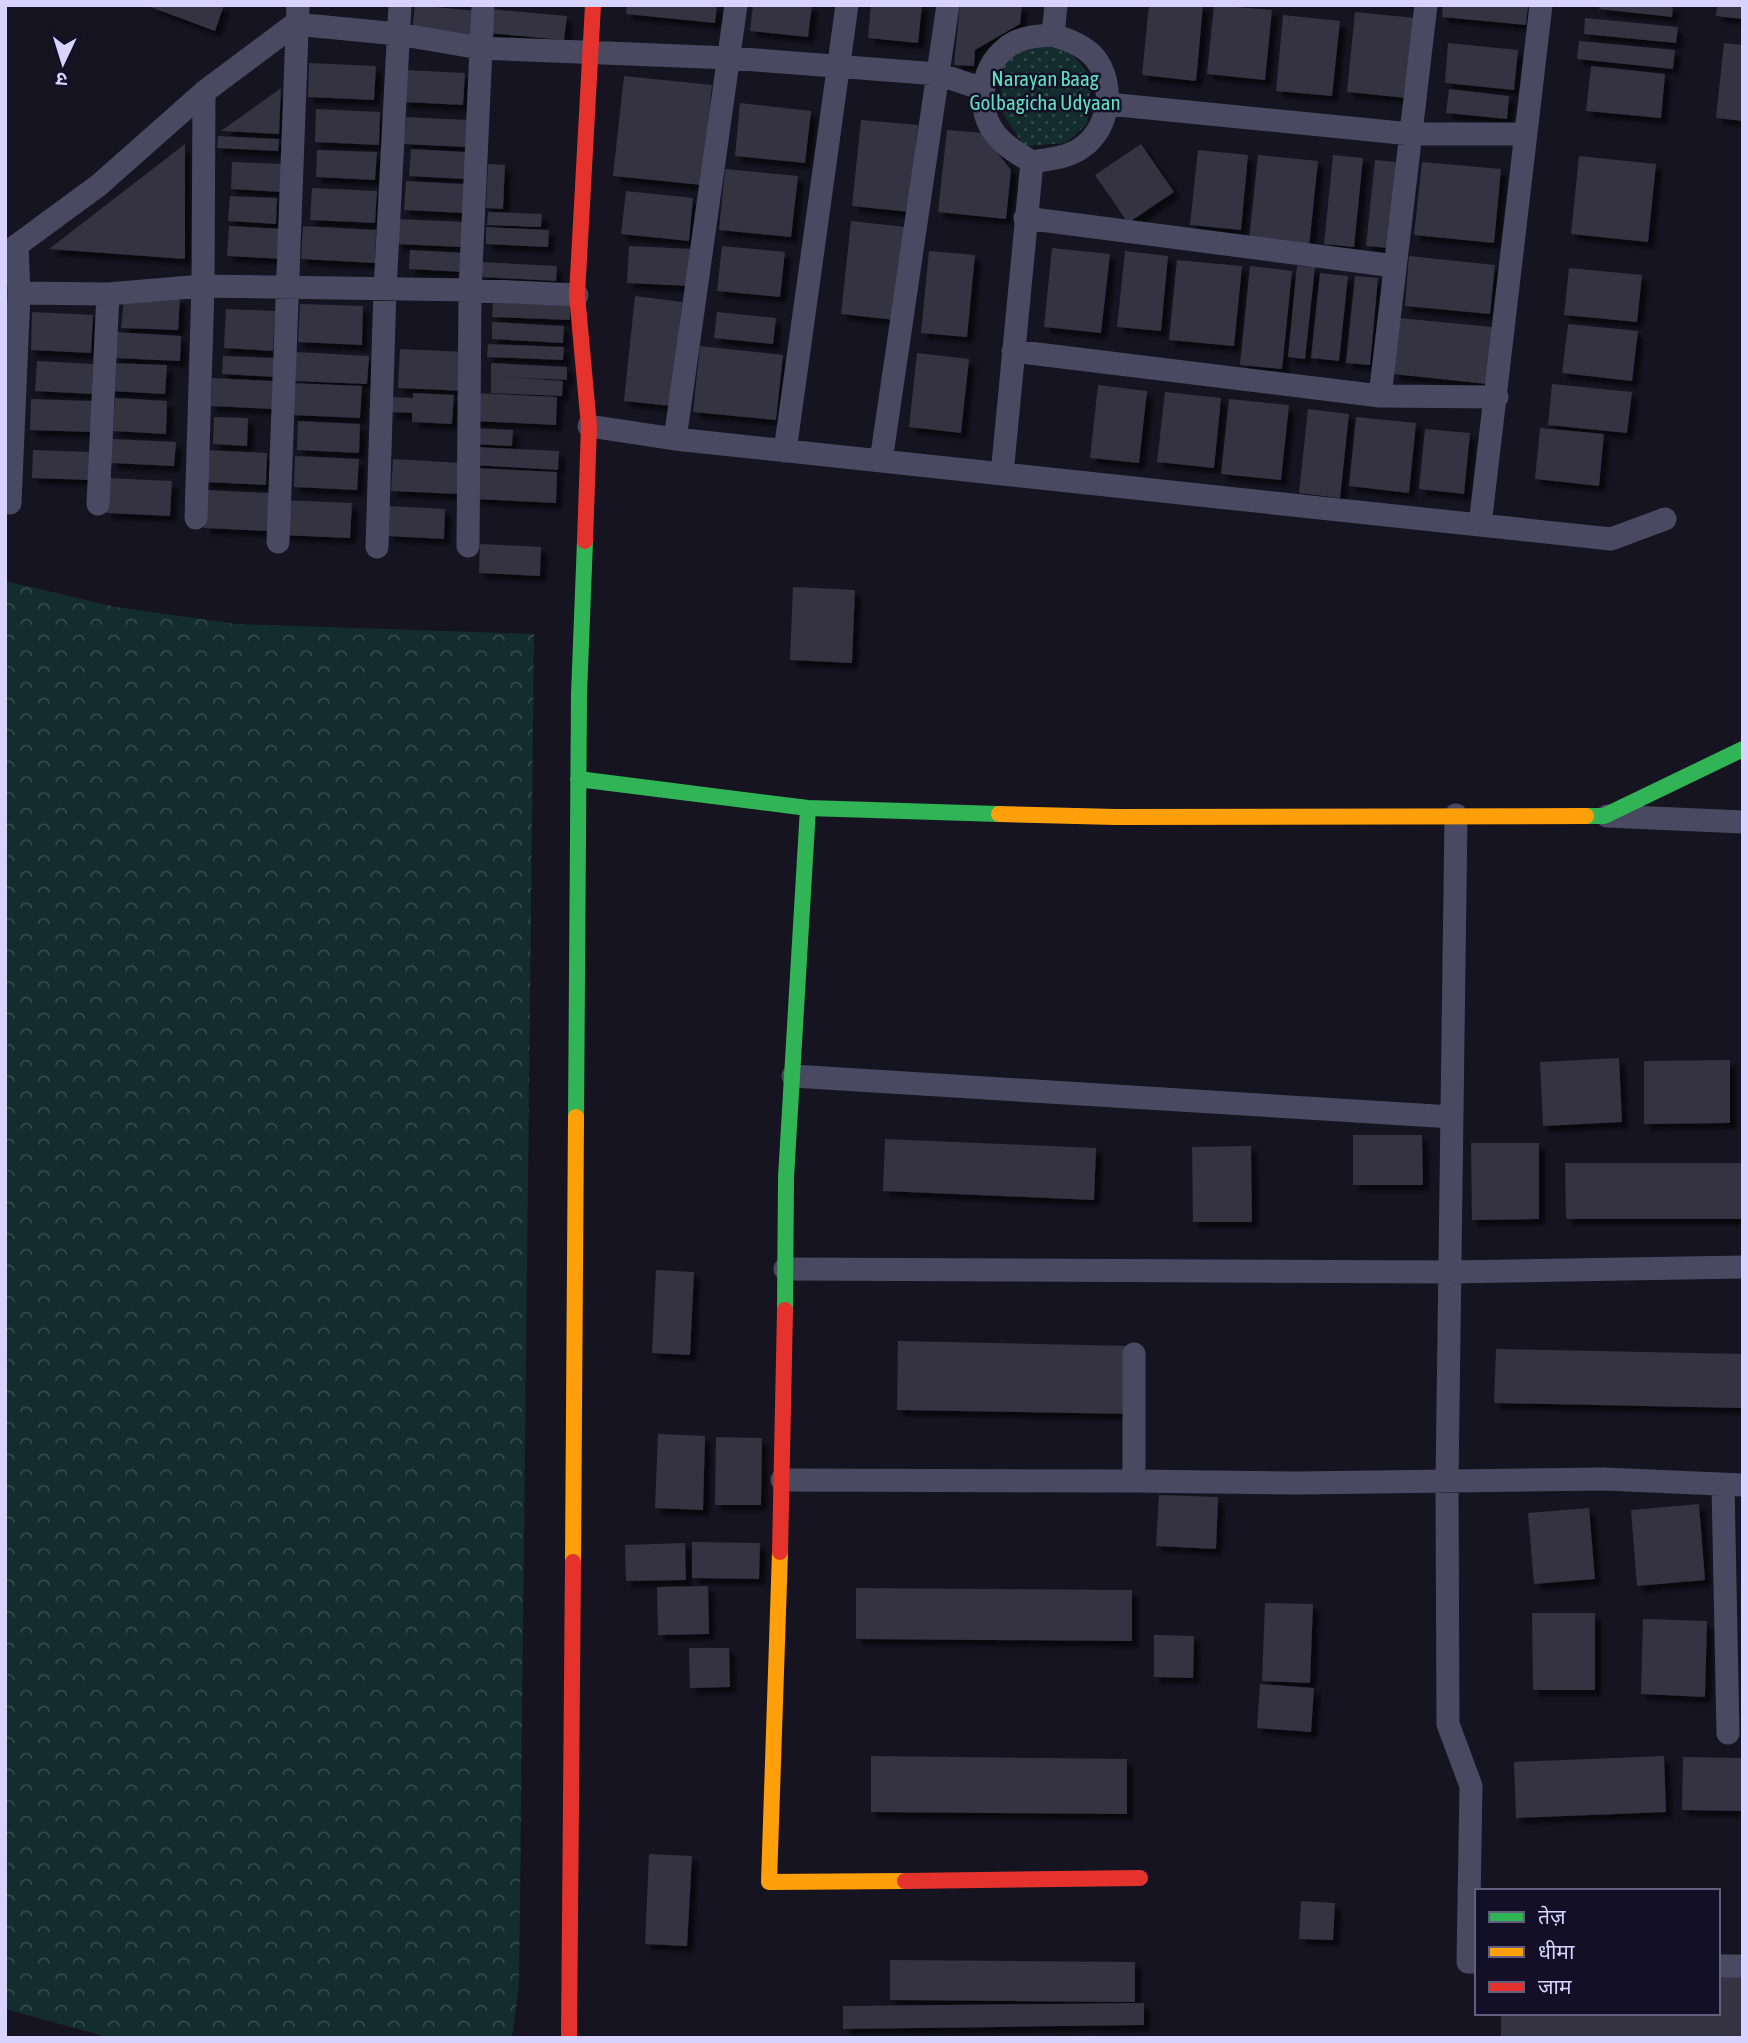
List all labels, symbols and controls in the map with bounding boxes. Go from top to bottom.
north arrow [28,28,98,98]
park label: Narayan Baag Golbagicha Udyaan [969,66,1121,114]
text: उ [55,69,68,91]
legend [1475,1889,1720,2015]
text: तेज़ [1538,1904,1566,1928]
text: धीमा [1538,1939,1575,1963]
text: जाम [1538,1974,1572,1998]

